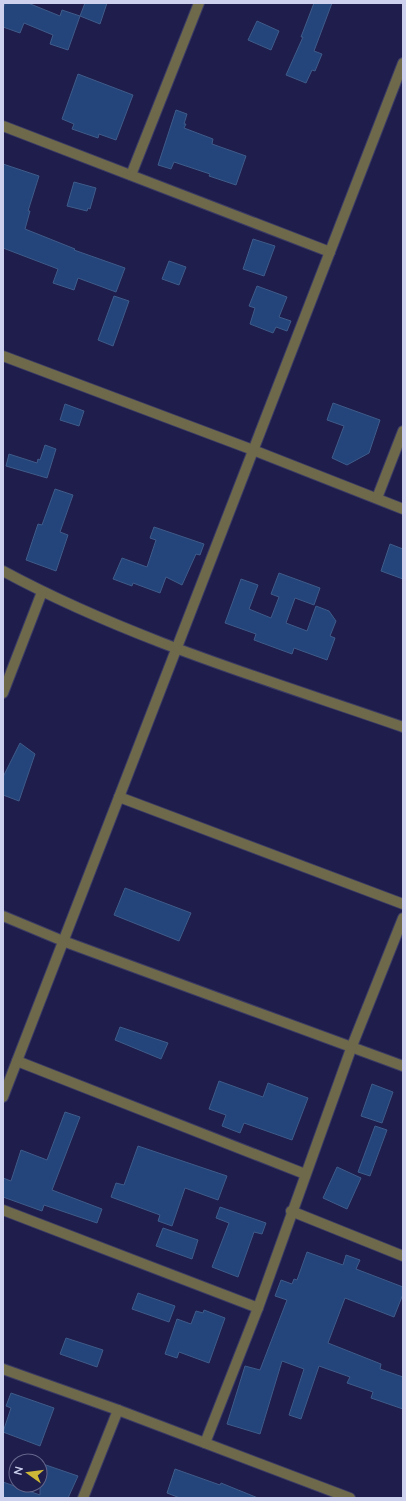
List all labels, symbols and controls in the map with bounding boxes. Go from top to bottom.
north arrow [8,1453,48,1493]
text: N [10,1465,25,1476]

